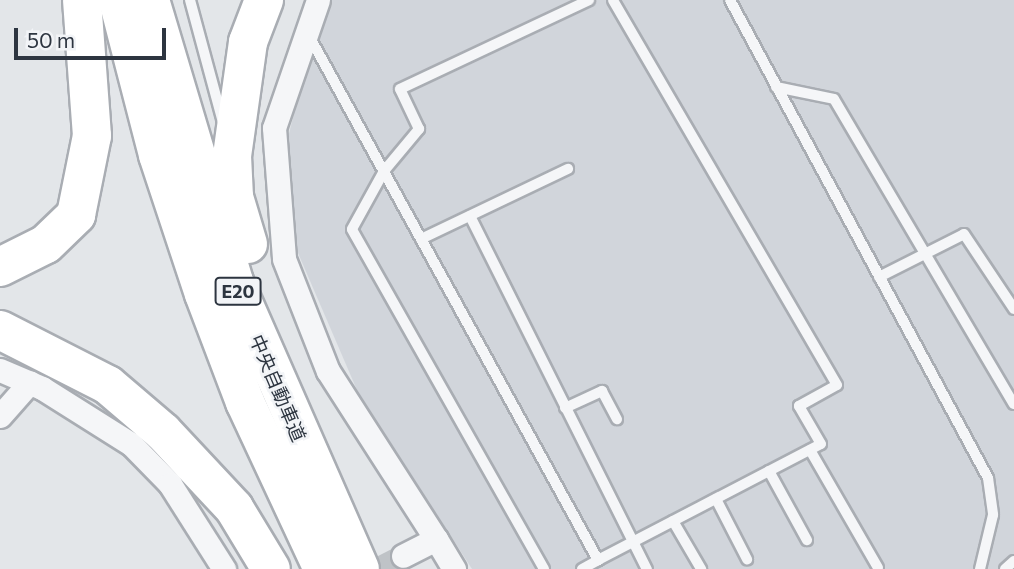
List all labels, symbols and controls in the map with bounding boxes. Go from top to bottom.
scale bar [18,14,170,58]
text: 50 m [27,27,75,52]
road number: E20 [214,276,262,306]
street label: 中央自動車道 [245,331,311,445]

